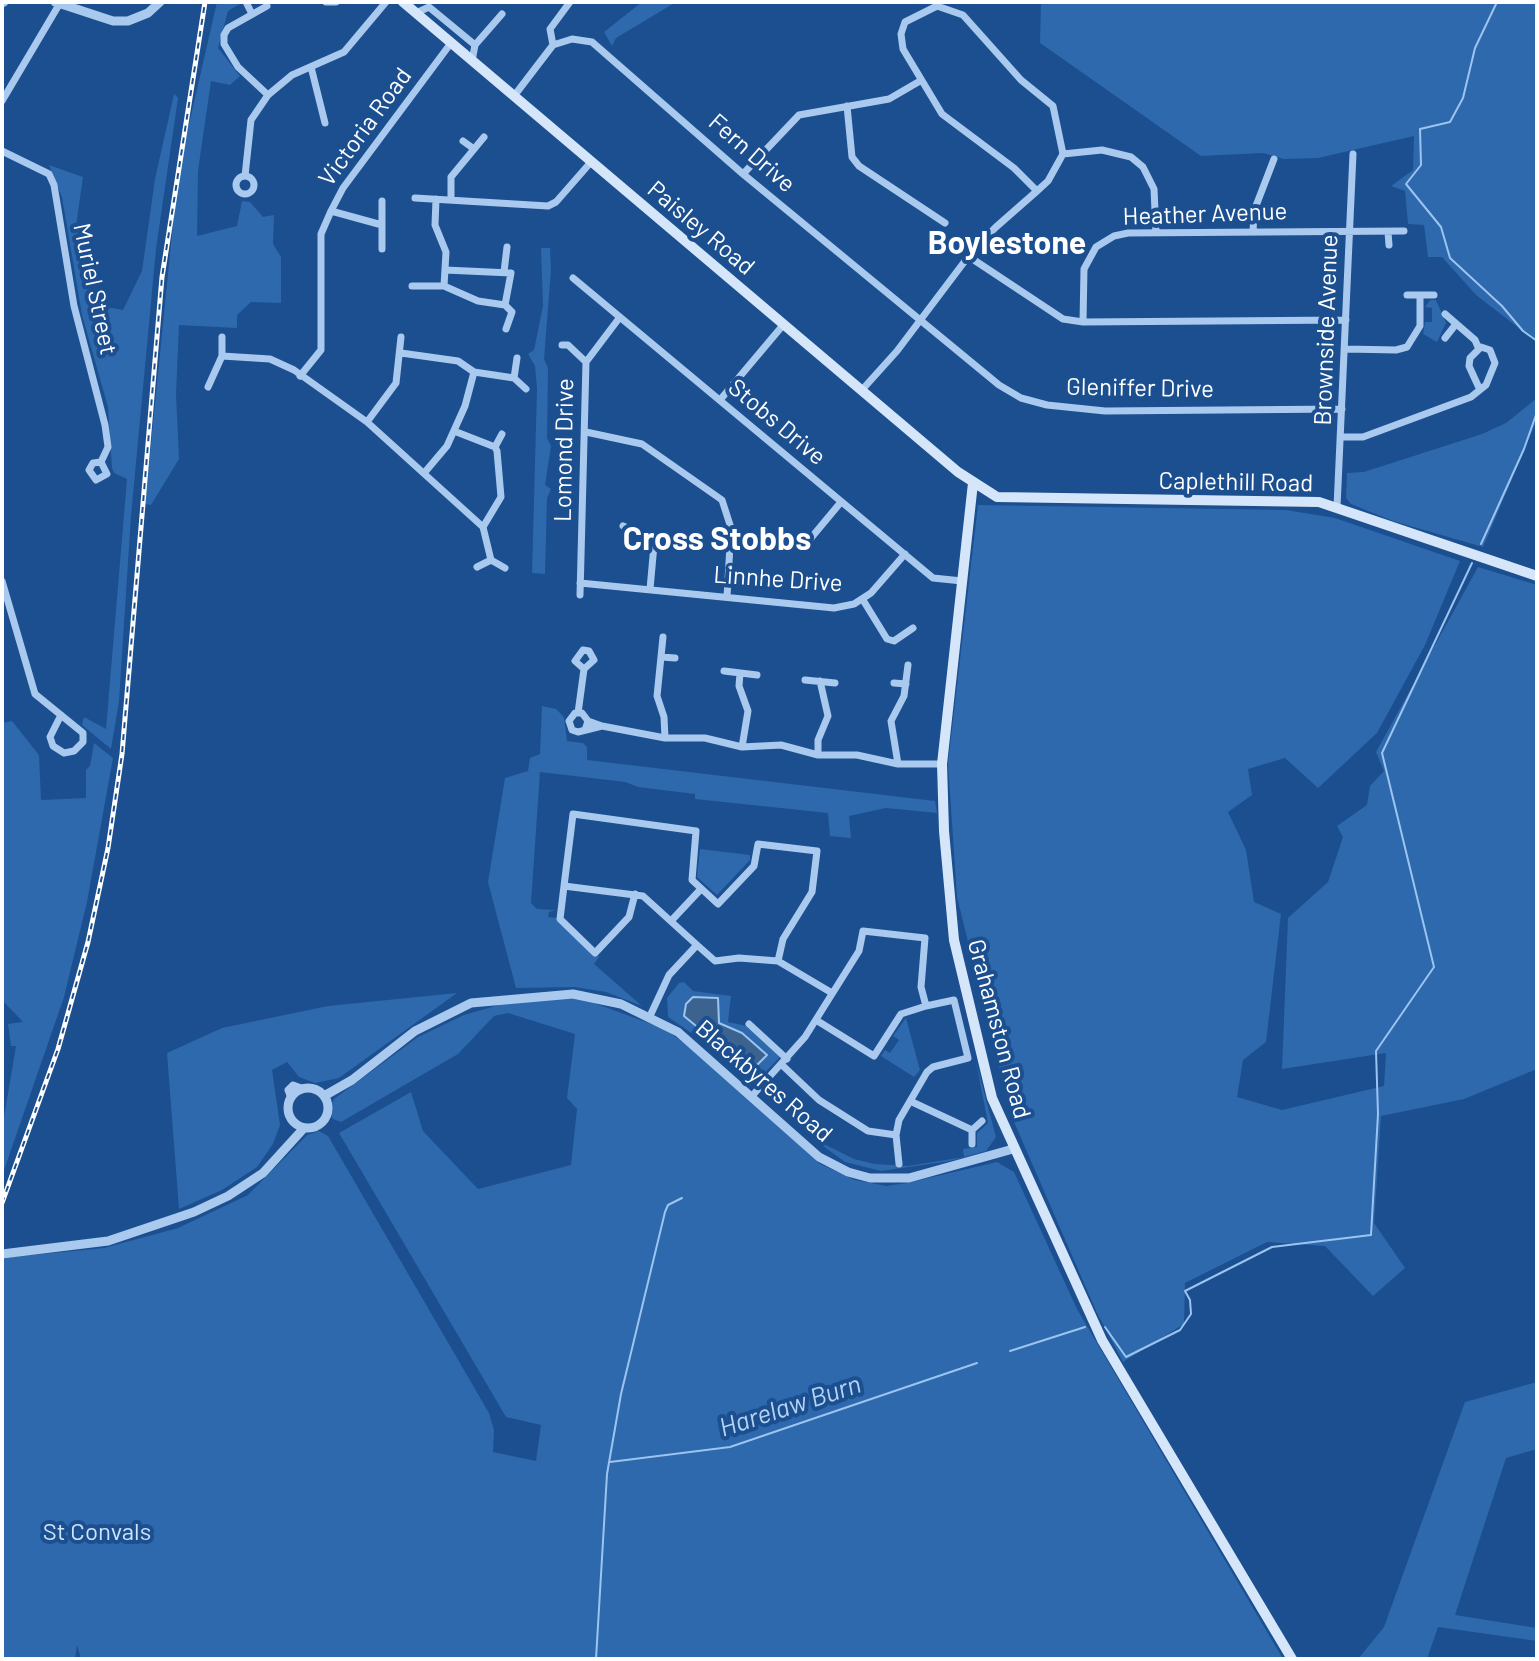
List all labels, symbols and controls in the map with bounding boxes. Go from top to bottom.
street label: Victoria Road [312,62,418,192]
street label: Fern Drive [703,108,801,198]
street label: Paisley Road [642,175,760,281]
street label: Heather Avenue [1122,197,1288,231]
street label: Muriel Street [67,221,123,357]
district label: Boylestone [928,224,1086,262]
street label: Brownside Avenue [1308,234,1344,426]
street label: Gleniffer Drive [1066,372,1214,404]
street label: Stobs Drive [722,373,832,471]
street label: Lomond Drive [548,378,580,522]
street label: Caplethill Road [1158,466,1314,498]
district label: Cross Stobbs [623,520,811,558]
street label: Linnhe Drive [712,560,844,598]
street label: Grahamston Road [961,936,1037,1122]
street label: Blackbyres Road [690,1014,838,1148]
water label: Harelaw Burn [715,1368,865,1444]
park label: St Convals [43,1518,151,1546]

